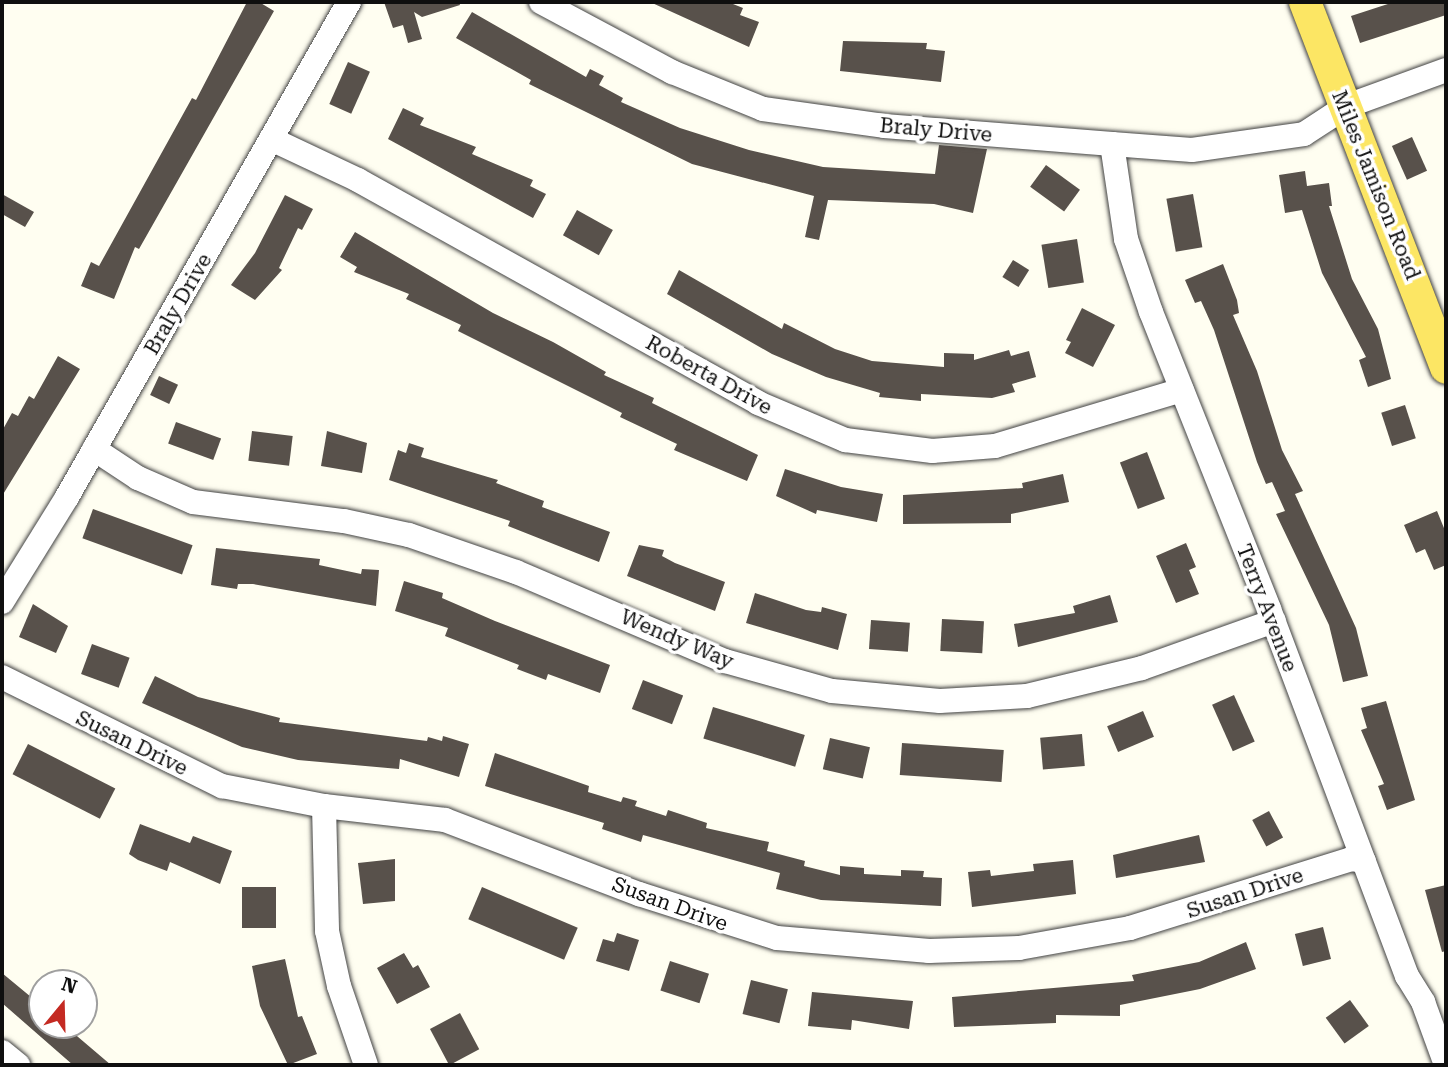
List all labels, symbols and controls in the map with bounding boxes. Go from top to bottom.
street label: Miles Jamison Road [1326,87,1426,283]
street label: Braly Drive [879,113,993,147]
street label: Braly Drive [139,249,217,359]
street label: Roberta Drive [641,330,777,420]
street label: Terry Avenue [1231,541,1303,675]
street label: Wendy Way [617,604,737,674]
street label: Susan Drive [72,705,192,781]
street label: Susan Drive [1184,862,1306,924]
street label: Susan Drive [609,871,731,937]
north arrow [28,969,98,1039]
text: N [59,972,80,999]

